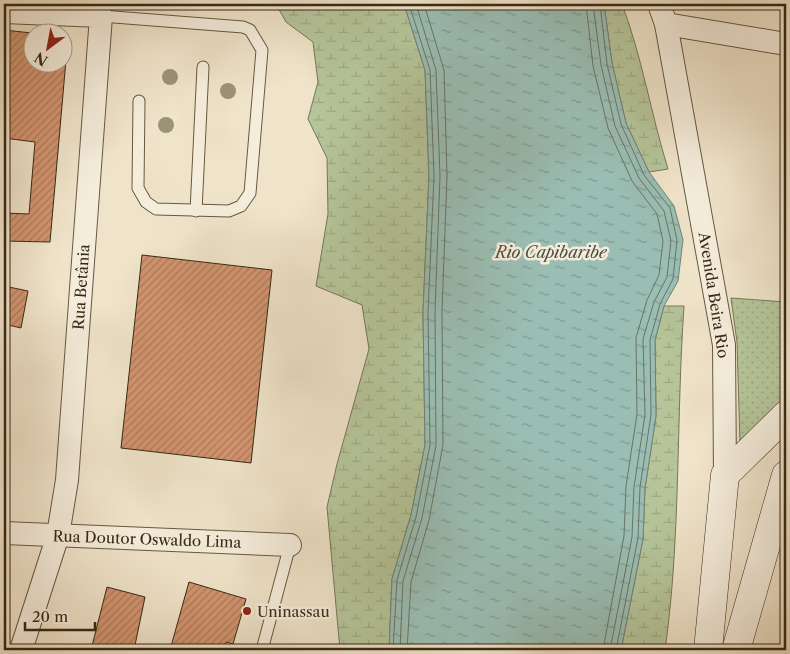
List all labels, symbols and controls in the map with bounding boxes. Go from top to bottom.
north arrow [22,22,72,72]
text: N [31,48,51,70]
street label: Avenida Beira Rio [695,230,733,359]
water label: Rio Capibaribe [493,242,608,262]
street label: Rua Betânia [69,243,93,331]
street label: Rua Doutor Oswaldo Lima [52,526,242,552]
scale bar [25,599,95,631]
place label: Uninassau [257,602,330,621]
marker: Uninassau [241,605,253,617]
text: 20 m [32,607,68,626]

